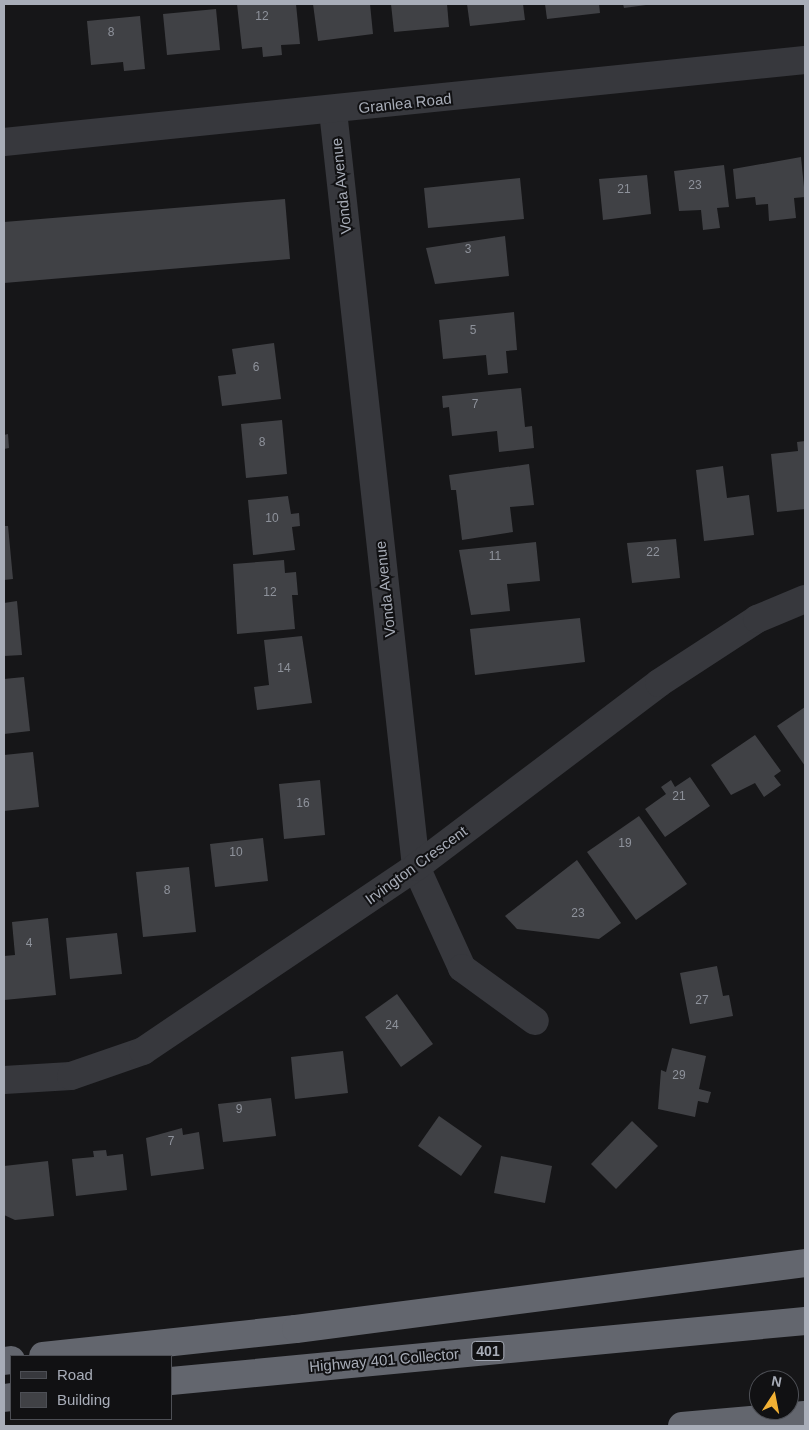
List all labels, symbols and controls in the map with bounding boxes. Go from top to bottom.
house number: 12 [255,10,269,24]
house number: 8 [108,26,114,40]
street label: Granlea Road [358,89,452,117]
street label: Vonda Avenue [327,137,355,235]
house number: 23 [688,179,702,193]
house number: 21 [617,183,631,197]
house number: 3 [465,243,471,257]
house number: 5 [470,324,476,338]
house number: 6 [253,361,259,375]
house number: 7 [472,398,478,412]
house number: 8 [259,436,265,450]
house number: 10 [265,512,279,526]
street label: Vonda Avenue [371,540,399,638]
house number: 22 [646,546,660,560]
house number: 11 [489,550,501,564]
house number: 12 [263,586,277,600]
house number: 14 [277,662,291,676]
house number: 21 [672,790,686,804]
house number: 16 [296,797,310,811]
street label: Irvington Crescent [361,822,471,908]
house number: 19 [618,837,632,851]
house number: 10 [229,846,243,860]
house number: 8 [164,884,170,898]
house number: 23 [571,907,585,921]
house number: 4 [26,937,32,951]
house number: 27 [695,994,709,1008]
house number: 24 [385,1019,399,1033]
house number: 29 [672,1069,686,1083]
house number: 9 [236,1103,242,1117]
house number: 7 [168,1135,174,1149]
road number: 401 [470,1340,506,1362]
street label: Highway 401 Collector [308,1344,460,1376]
legend [10,1355,172,1420]
text: Road [57,1366,93,1383]
north arrow [749,1370,799,1420]
text: N [770,1372,783,1390]
text: Building [57,1391,110,1408]

